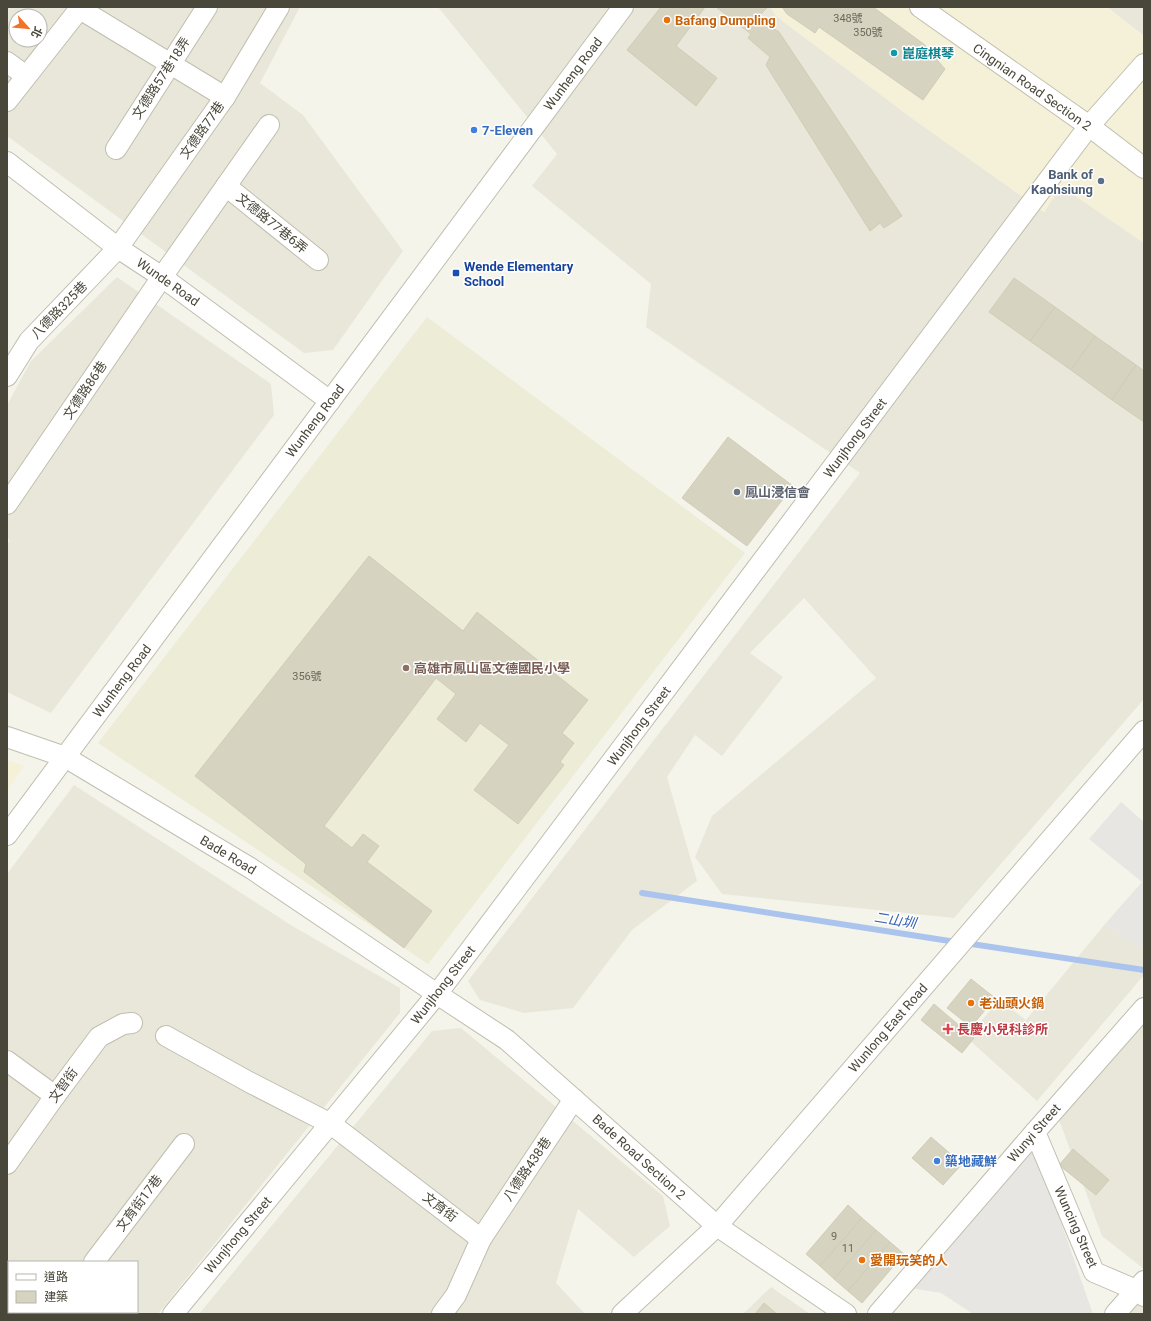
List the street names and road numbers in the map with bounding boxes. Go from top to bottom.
street label: 文德路57巷18弄 [129,34,193,122]
street label: Wunheng Road [541,35,605,113]
street label: Cingnian Road Section 2 [970,40,1094,134]
street label: 文德路77巷 [177,98,227,162]
street label: 文德路77巷6弄 [234,190,310,256]
street label: Wunde Road [134,255,202,309]
street label: 八德路325巷 [28,278,90,342]
street label: 文德路86巷 [60,358,110,422]
street label: Wunheng Road [283,382,347,460]
street label: Wunjhong Street [820,395,890,481]
street label: Wunheng Road [90,642,154,720]
street label: Wunjhong Street [604,683,674,769]
street label: Bade Road [197,832,259,878]
street label: Wunjhong Street [408,943,478,1027]
street label: Wunlong East Road [845,981,931,1075]
street label: 文智街 [45,1065,81,1105]
street label: Wunyi Street [1005,1101,1063,1165]
street label: Bade Road Section 2 [590,1111,688,1203]
street label: 八德路438巷 [500,1134,554,1204]
street label: 文育街17巷 [113,1172,165,1234]
street label: Wuncing Street [1051,1184,1101,1270]
street label: 文育街 [420,1189,460,1225]
street label: Wunjhong Street [202,1194,274,1276]

